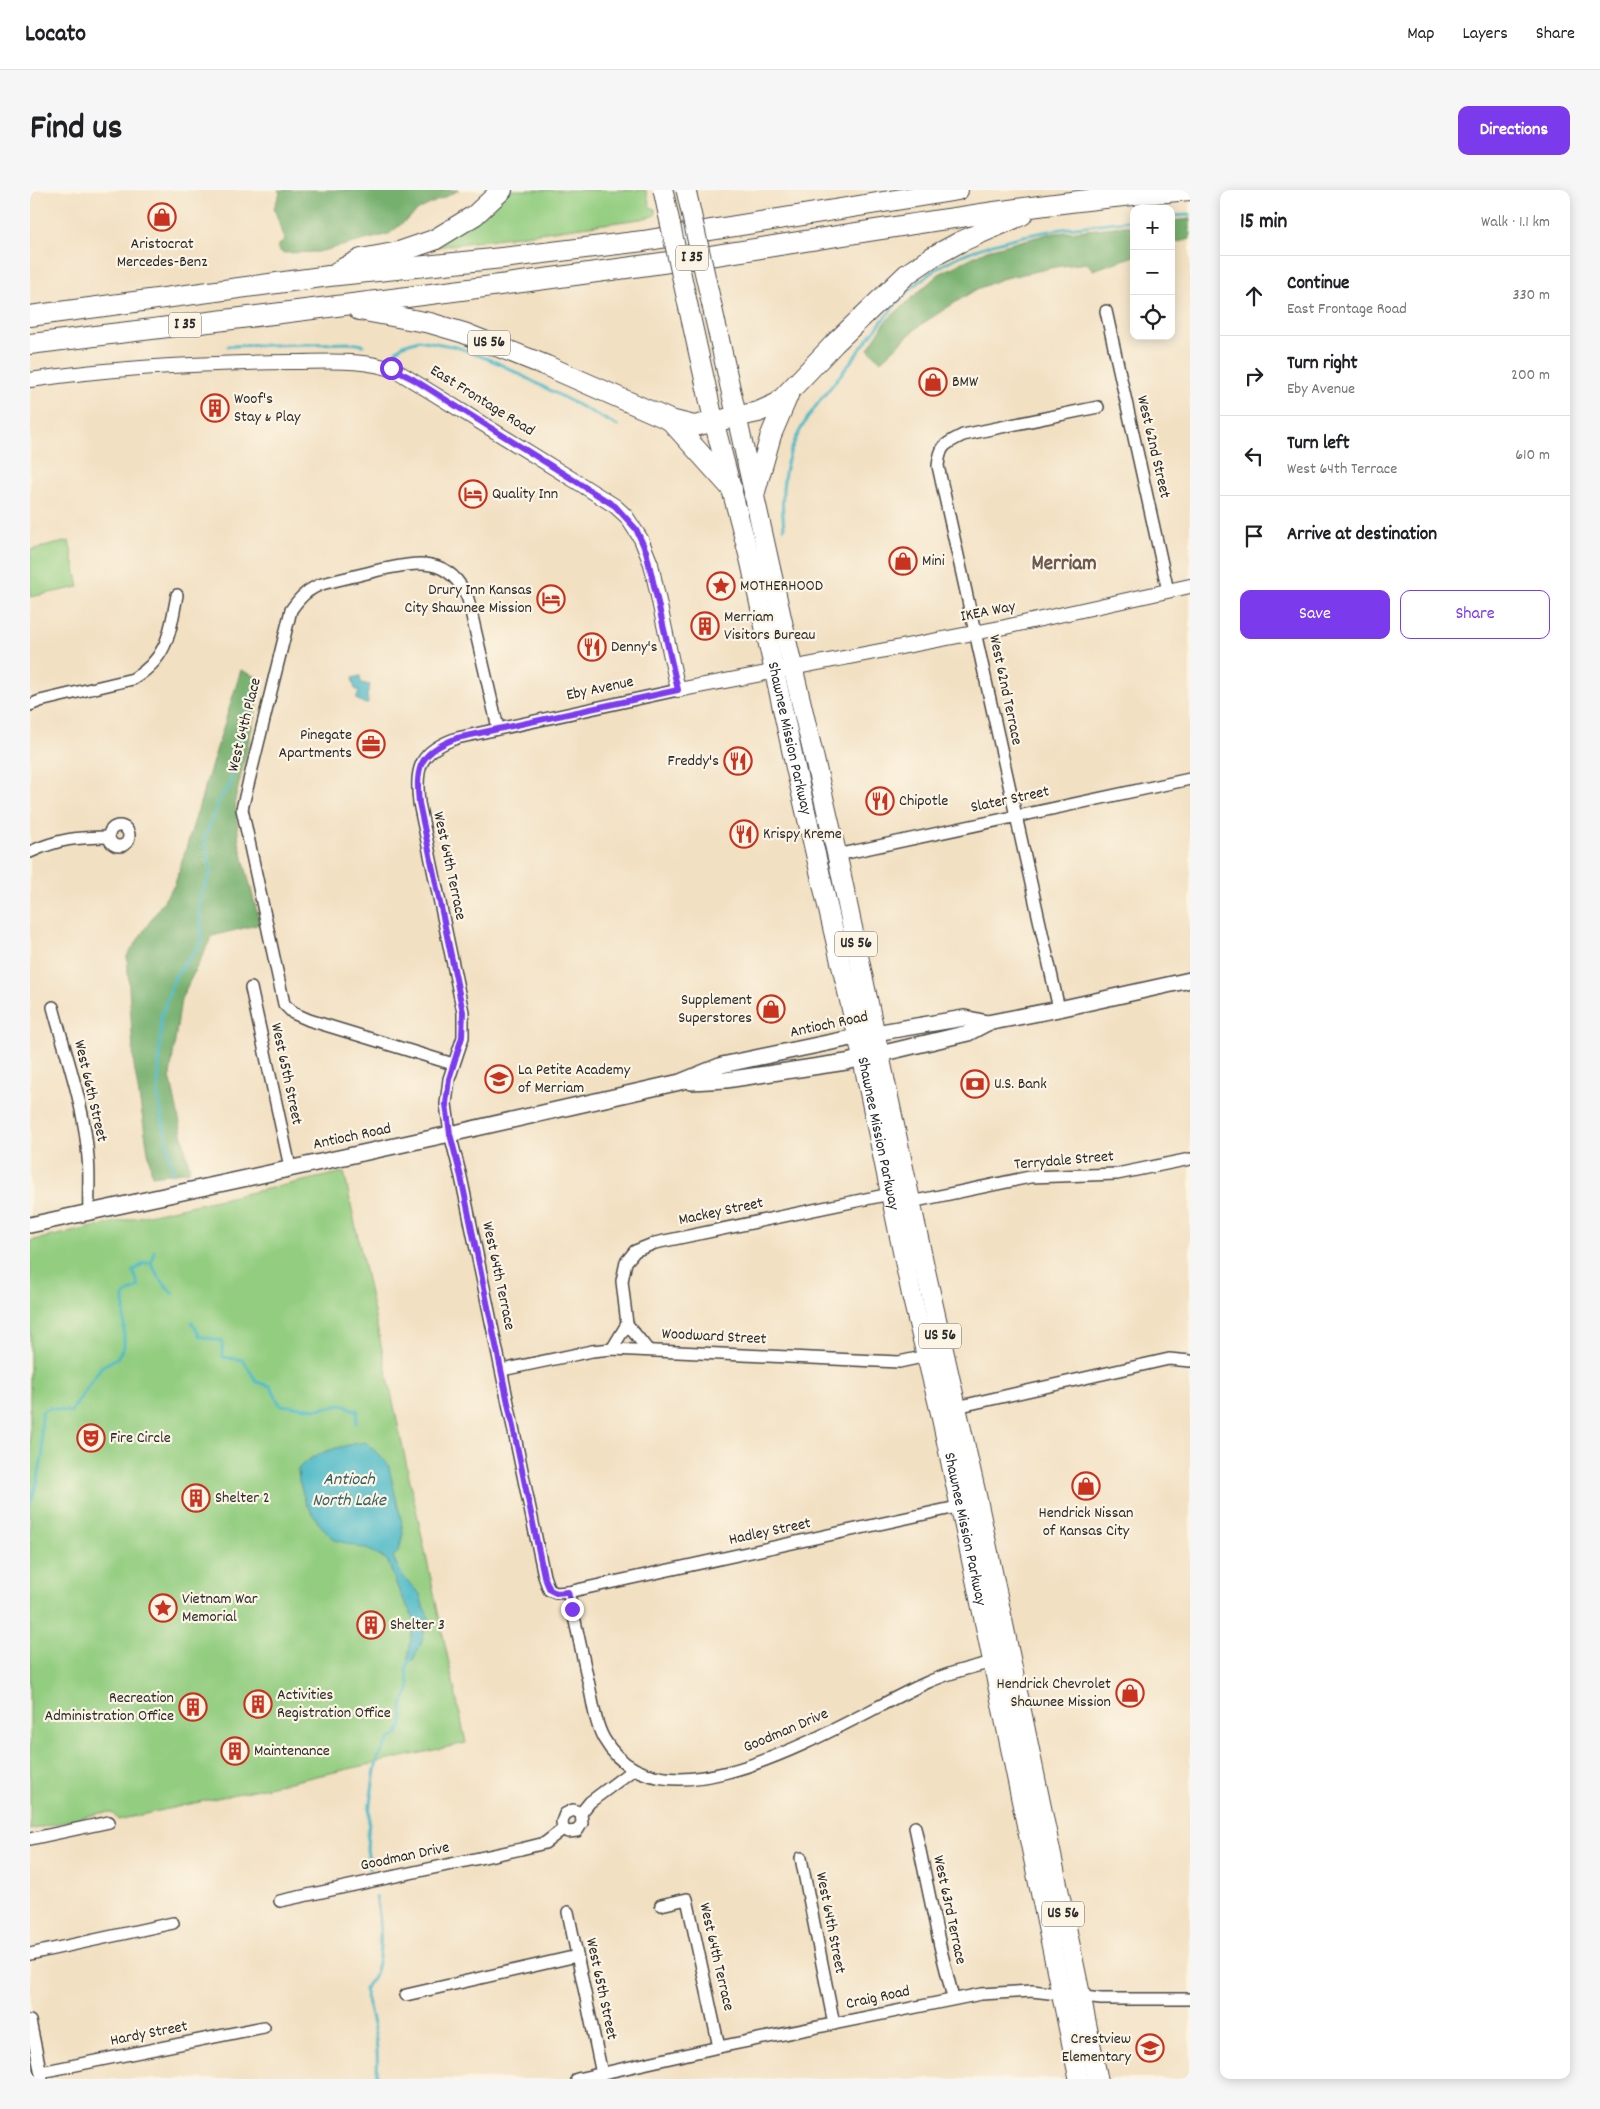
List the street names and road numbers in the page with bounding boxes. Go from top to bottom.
road number: I 35 [676,246,708,270]
road number: I 35 [169,312,201,338]
road number: US 56 [468,330,510,356]
street label: East Frontage Road [425,360,539,442]
street label: West 62nd Street [1130,393,1176,501]
street label: IKEA Way [959,595,1018,629]
street label: West 62nd Terrace [982,633,1028,747]
street label: Shawnee Mission Parkway [761,660,818,818]
street label: Eby Avenue [564,671,636,707]
street label: West 64th Place [222,676,268,774]
street label: Slater Street [969,780,1052,820]
street label: West 64th Terrace [426,810,472,922]
road number: US 56 [835,932,877,956]
street label: Antioch Road [788,1005,870,1045]
street label: West 65th Street [264,1021,308,1127]
street label: West 66th Street [67,1038,113,1144]
street label: Shawnee Mission Parkway [851,1055,905,1213]
street label: Antioch Road [311,1117,393,1157]
street label: Terrydale Street [1013,1145,1115,1177]
street label: Mackey Street [677,1192,766,1232]
street label: West 64th Terrace [475,1220,521,1332]
street label: Woodward Street [661,1323,767,1351]
road number: US 56 [919,1324,961,1348]
street label: Shawnee Mission Parkway [938,1450,992,1608]
street label: Hadley Street [727,1512,813,1552]
street label: Goodman Drive [740,1703,832,1759]
street label: Goodman Drive [358,1836,452,1878]
street label: West 63rd Terrace [926,1853,972,1967]
street label: West 64th Street [809,1870,851,1976]
street label: West 64th Terrace [692,1901,740,2013]
road number: US 56 [1042,1902,1084,1926]
street label: West 65th Street [579,1936,623,2042]
street label: Craig Road [844,1980,912,2016]
street label: Hardy Street [108,2015,190,2053]

